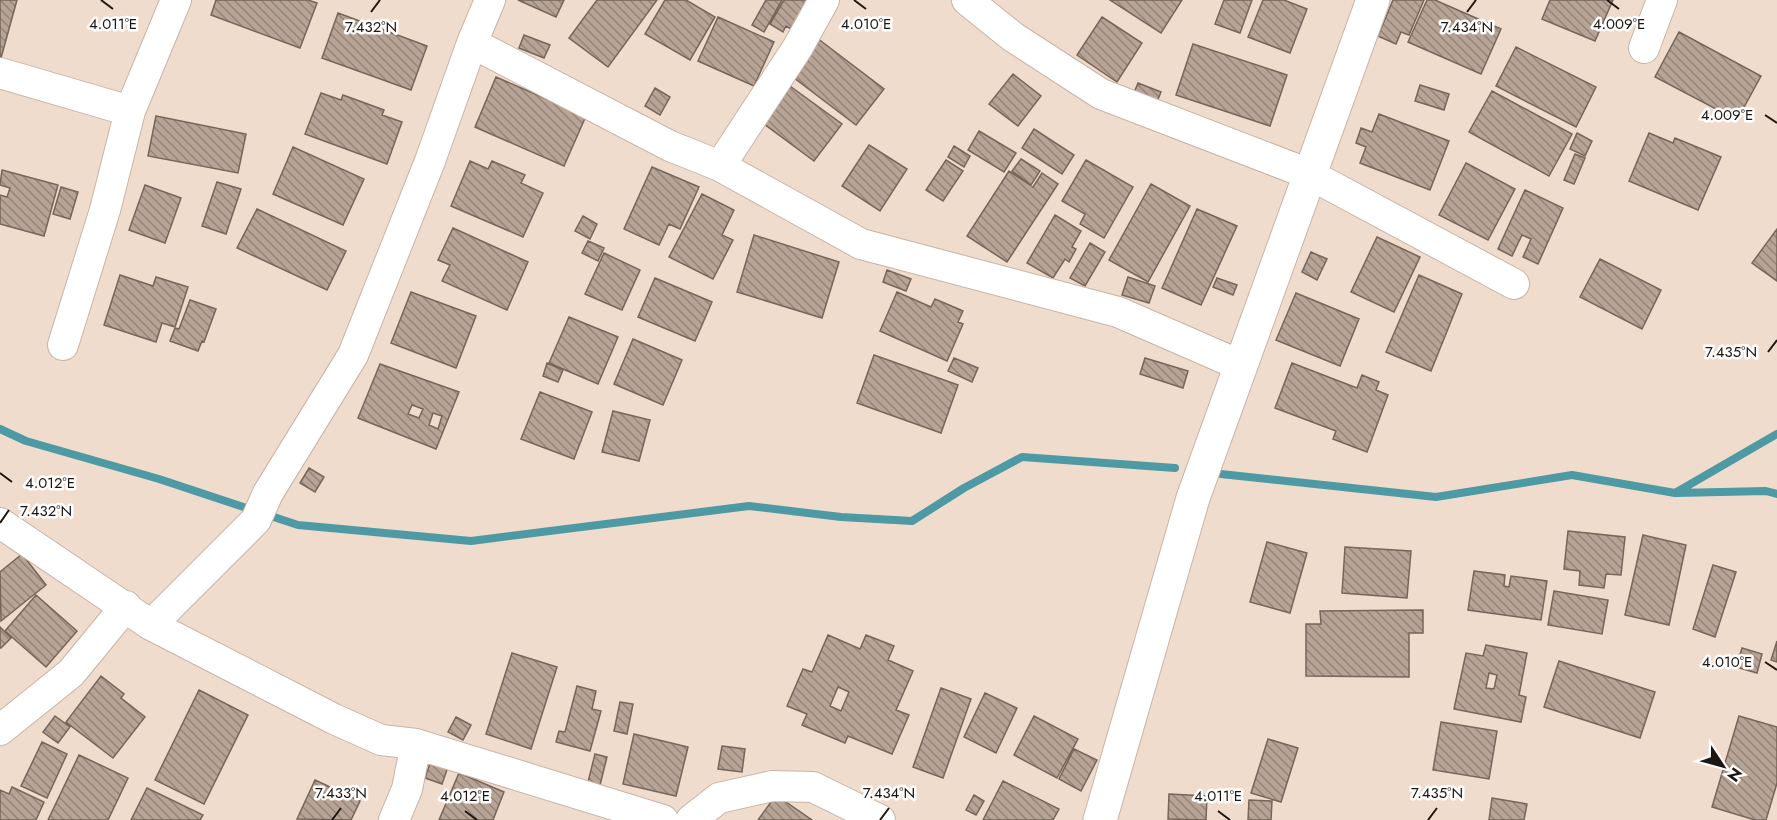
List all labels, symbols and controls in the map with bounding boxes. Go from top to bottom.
text: 4.011°E [89,13,137,35]
text: 4.010°E [841,13,891,35]
text: 4.009°E [1593,13,1645,35]
text: 7.432°N [345,16,397,38]
text: 7.434°N [1441,16,1493,38]
text: 4.009°E [1701,104,1753,126]
text: 7.435°N [1705,341,1757,363]
text: 4.012°E [25,472,75,494]
text: 7.432°N [20,500,72,522]
text: 4.010°E [1702,651,1752,673]
north arrow [1693,736,1753,796]
text: N [1722,763,1748,786]
text: 7.433°N [315,782,367,804]
text: 7.434°N [863,782,915,804]
text: 7.435°N [1411,782,1463,804]
text: 4.012°E [440,785,490,807]
text: 4.011°E [1194,785,1242,807]

